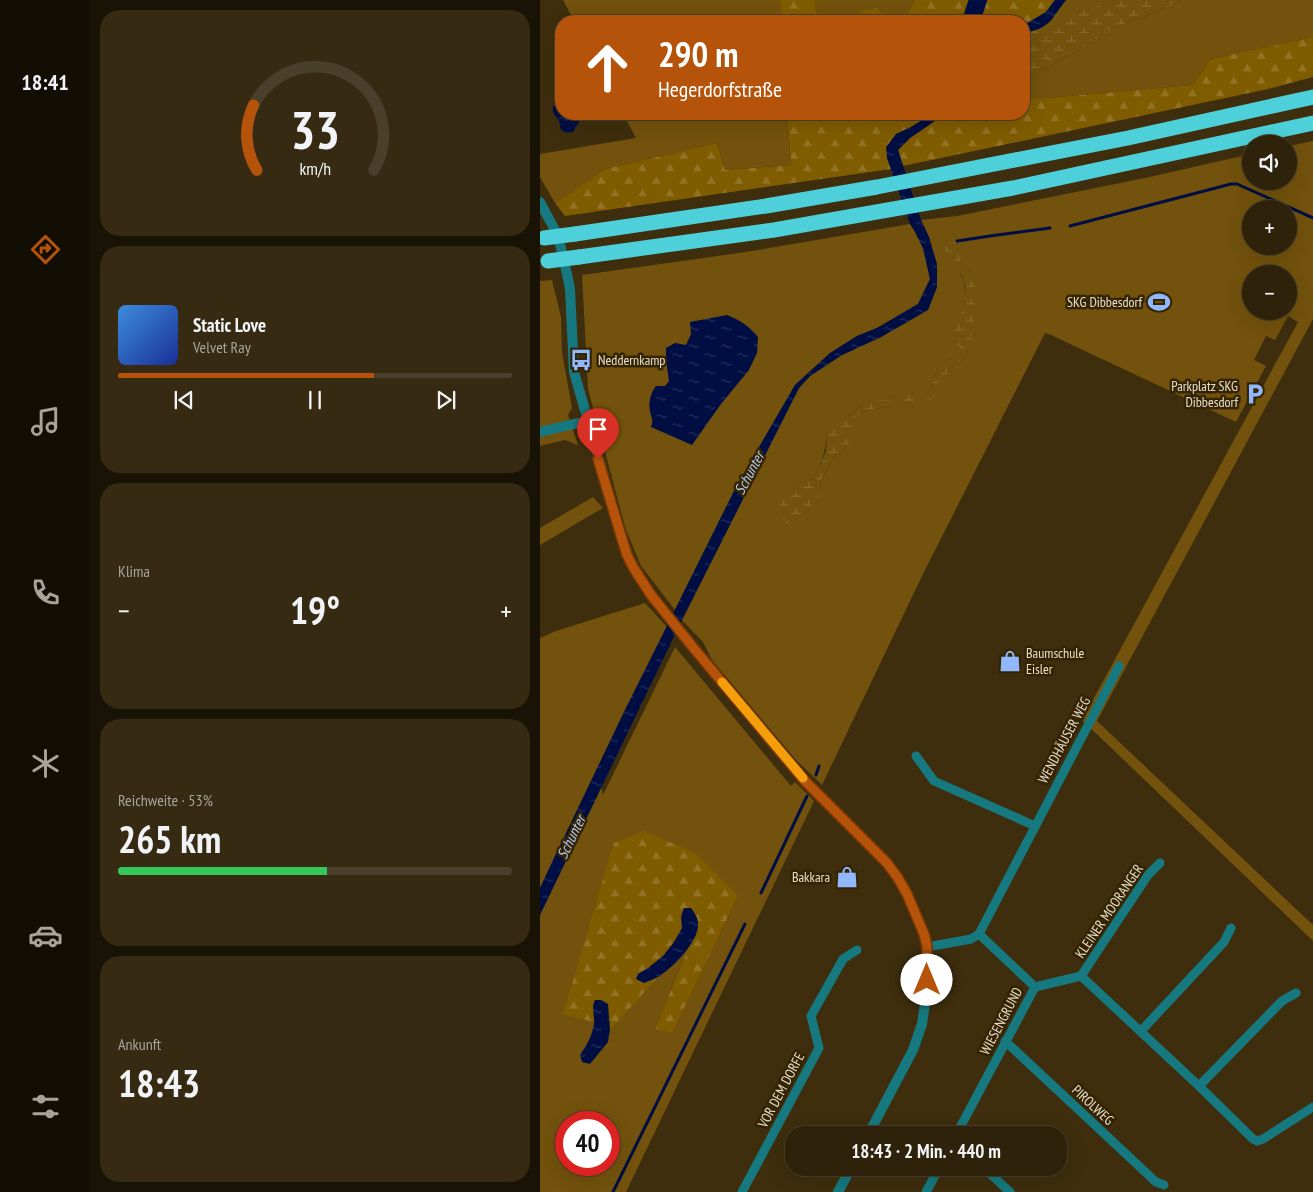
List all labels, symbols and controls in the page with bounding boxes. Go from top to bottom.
text: 290 m [658,31,739,77]
icon: ahead [575,35,640,100]
text: 18:41 [21,68,69,96]
text: Hegerdorfstraße [658,75,782,103]
text: 33 [290,96,340,163]
map controls [1242,135,1297,320]
button: sound [1242,135,1297,190]
text: km/h [299,157,331,180]
button: + [1242,200,1297,255]
icon: directions [28,232,63,267]
button: − [1242,265,1297,320]
sports icon: SKG Dibbesdorf [1146,289,1172,315]
place label: SKG Dibbesdorf [1067,293,1142,311]
text: Static Love [193,313,266,337]
text: Velvet Ray [193,337,251,357]
bus stop icon: Neddernkamp [568,347,594,373]
place label: Neddernkamp [598,351,665,369]
place label: Parkplatz SKG Dibbesdorf [1171,377,1238,411]
parking icon: Parkplatz SKG Dibbesdorf [1242,381,1268,407]
icon: previous [170,386,198,414]
icon: pause [301,386,329,414]
icon: next [432,386,460,414]
icon: music [28,404,63,439]
pin [577,408,619,459]
icon: arrive [584,415,612,443]
water label: Schunter [730,447,769,498]
text: Klima [118,561,150,581]
icon: phone [28,575,63,610]
text: 19° [290,585,340,634]
text: − [118,592,130,629]
text: + [500,592,512,629]
place label: Baumschule Eisler [1026,644,1085,678]
shop icon: Baumschule Eisler [997,648,1023,674]
street label: WENDHÄUSER WEG [1034,694,1094,786]
icon: climate [28,746,63,781]
text: Reichweite · 53% [118,790,213,810]
water label: Schunter [552,811,590,862]
text: 265 km [118,814,221,863]
street label: KLEINER MOORANGER [1071,860,1147,961]
shop icon: Bakkara [834,864,860,890]
place label: Bakkara [792,868,830,886]
icon: car [28,918,63,953]
position arrow [900,953,952,1005]
street label: WIESENGRUND [976,984,1026,1058]
text: Ankunft [118,1034,161,1054]
street label: VOR DEM DORFE [753,1049,808,1131]
text: 18:43 [118,1058,200,1107]
street label: PIROLWEG [1068,1081,1118,1129]
icon: filters [28,1089,63,1124]
speed limit sign: 40 [555,1111,620,1176]
text: 18:43 · 2 Min. · 440 m [851,1139,1001,1163]

